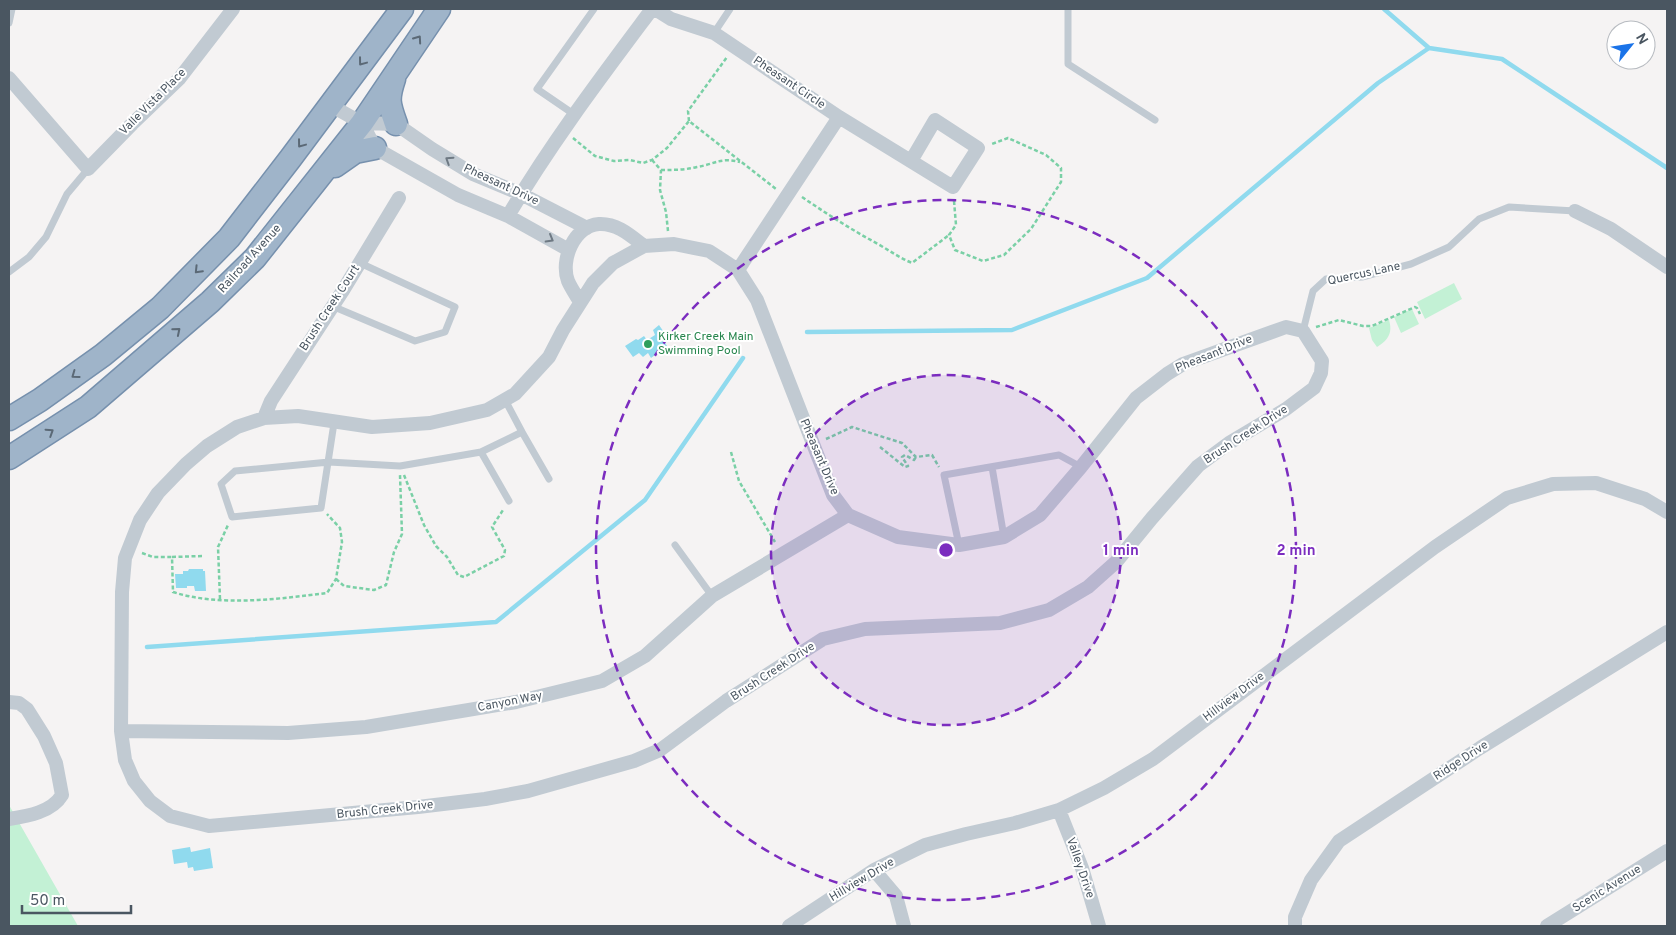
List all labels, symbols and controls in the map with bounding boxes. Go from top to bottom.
north arrow [1606,20,1656,70]
text: N [1631,31,1651,48]
one-way arrow [412,35,421,45]
street label: Pheasant Circle [750,53,828,113]
one-way arrow [360,56,368,65]
street label: Valle Vista Place [116,65,190,139]
one-way arrow [298,138,307,148]
one-way arrow [446,157,455,166]
street label: Pheasant Drive [461,161,541,209]
street label: Railroad Avenue [215,221,285,297]
one-way arrow [544,233,553,243]
street label: Quercus Lane [1326,258,1402,290]
street label: Brush Creek Court [296,262,364,354]
one-way arrow [195,264,204,273]
one-way arrow [171,328,180,337]
place label: Kirker Creek Main Swimming Pool [658,329,754,359]
street label: Pheasant Drive [1173,331,1255,377]
marker: Kirker Creek Main Swimming Pool [642,338,654,350]
one-way arrow [71,369,81,378]
street label: Brush Creek Drive [1201,402,1291,468]
street label: Pheasant Drive [796,416,842,498]
one-way arrow [44,429,53,438]
centre of rings [937,541,955,559]
text: 1 min [1103,542,1139,561]
text: 2 min [1276,542,1316,561]
street label: Brush Creek Drive [728,639,818,705]
street label: Hillview Drive [1200,669,1268,725]
street label: Canyon Way [476,688,544,716]
street label: Ridge Drive [1431,737,1491,785]
street label: Brush Creek Drive [336,797,434,823]
street label: Valley Drive [1062,835,1098,901]
street label: Hillview Drive [827,854,897,906]
street label: Scenic Avenue [1570,862,1644,916]
scale bar [22,882,131,914]
text: 50 m [30,892,65,911]

